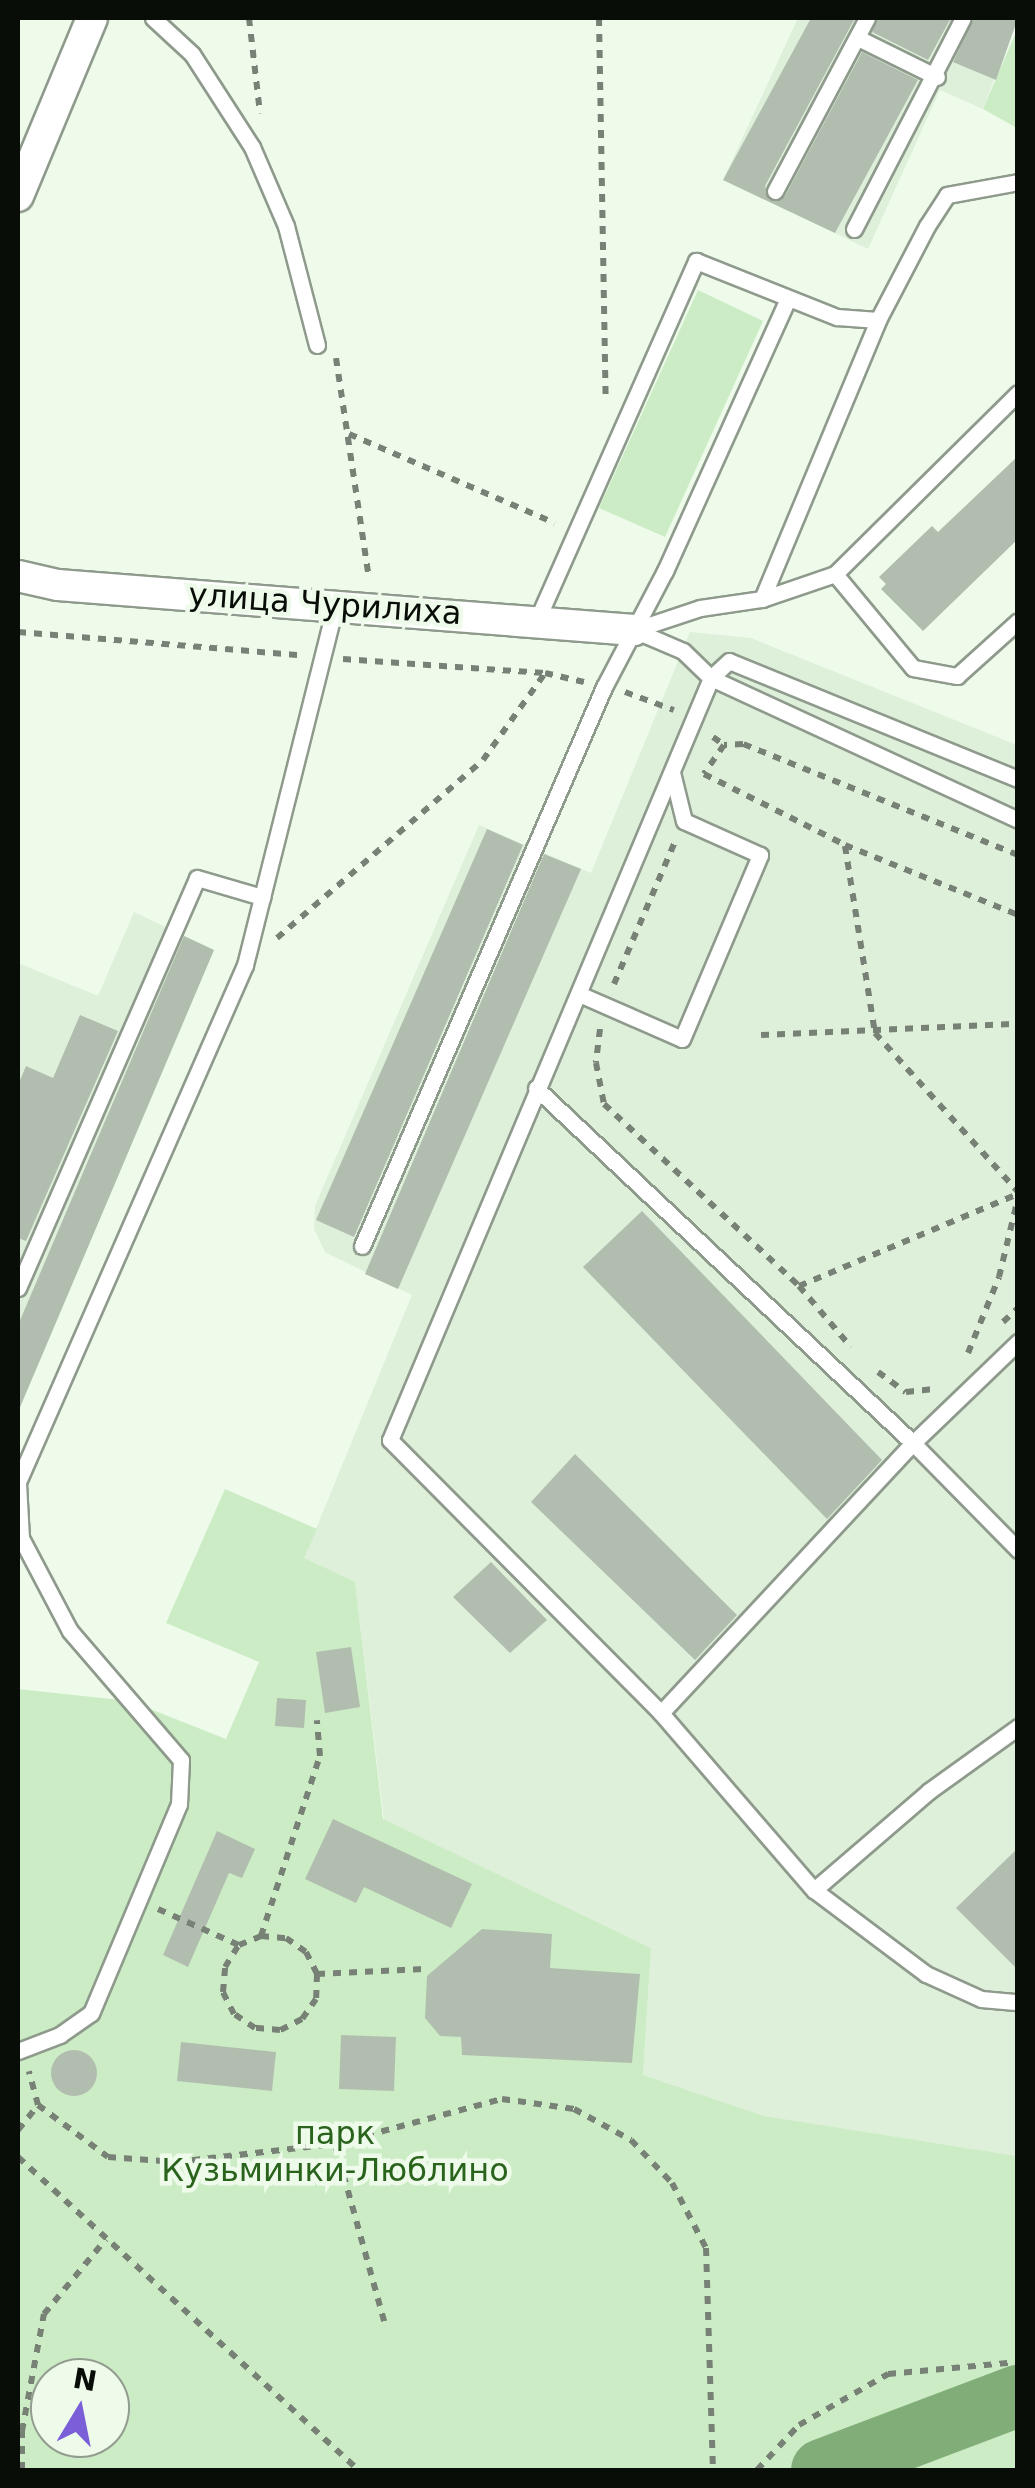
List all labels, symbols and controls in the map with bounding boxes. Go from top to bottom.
street label: улица Чурилиха [187,575,463,633]
park label: парк Кузьминки-Люблино [161,2115,509,2190]
north arrow [30,2358,130,2458]
text: N [71,2362,99,2398]

